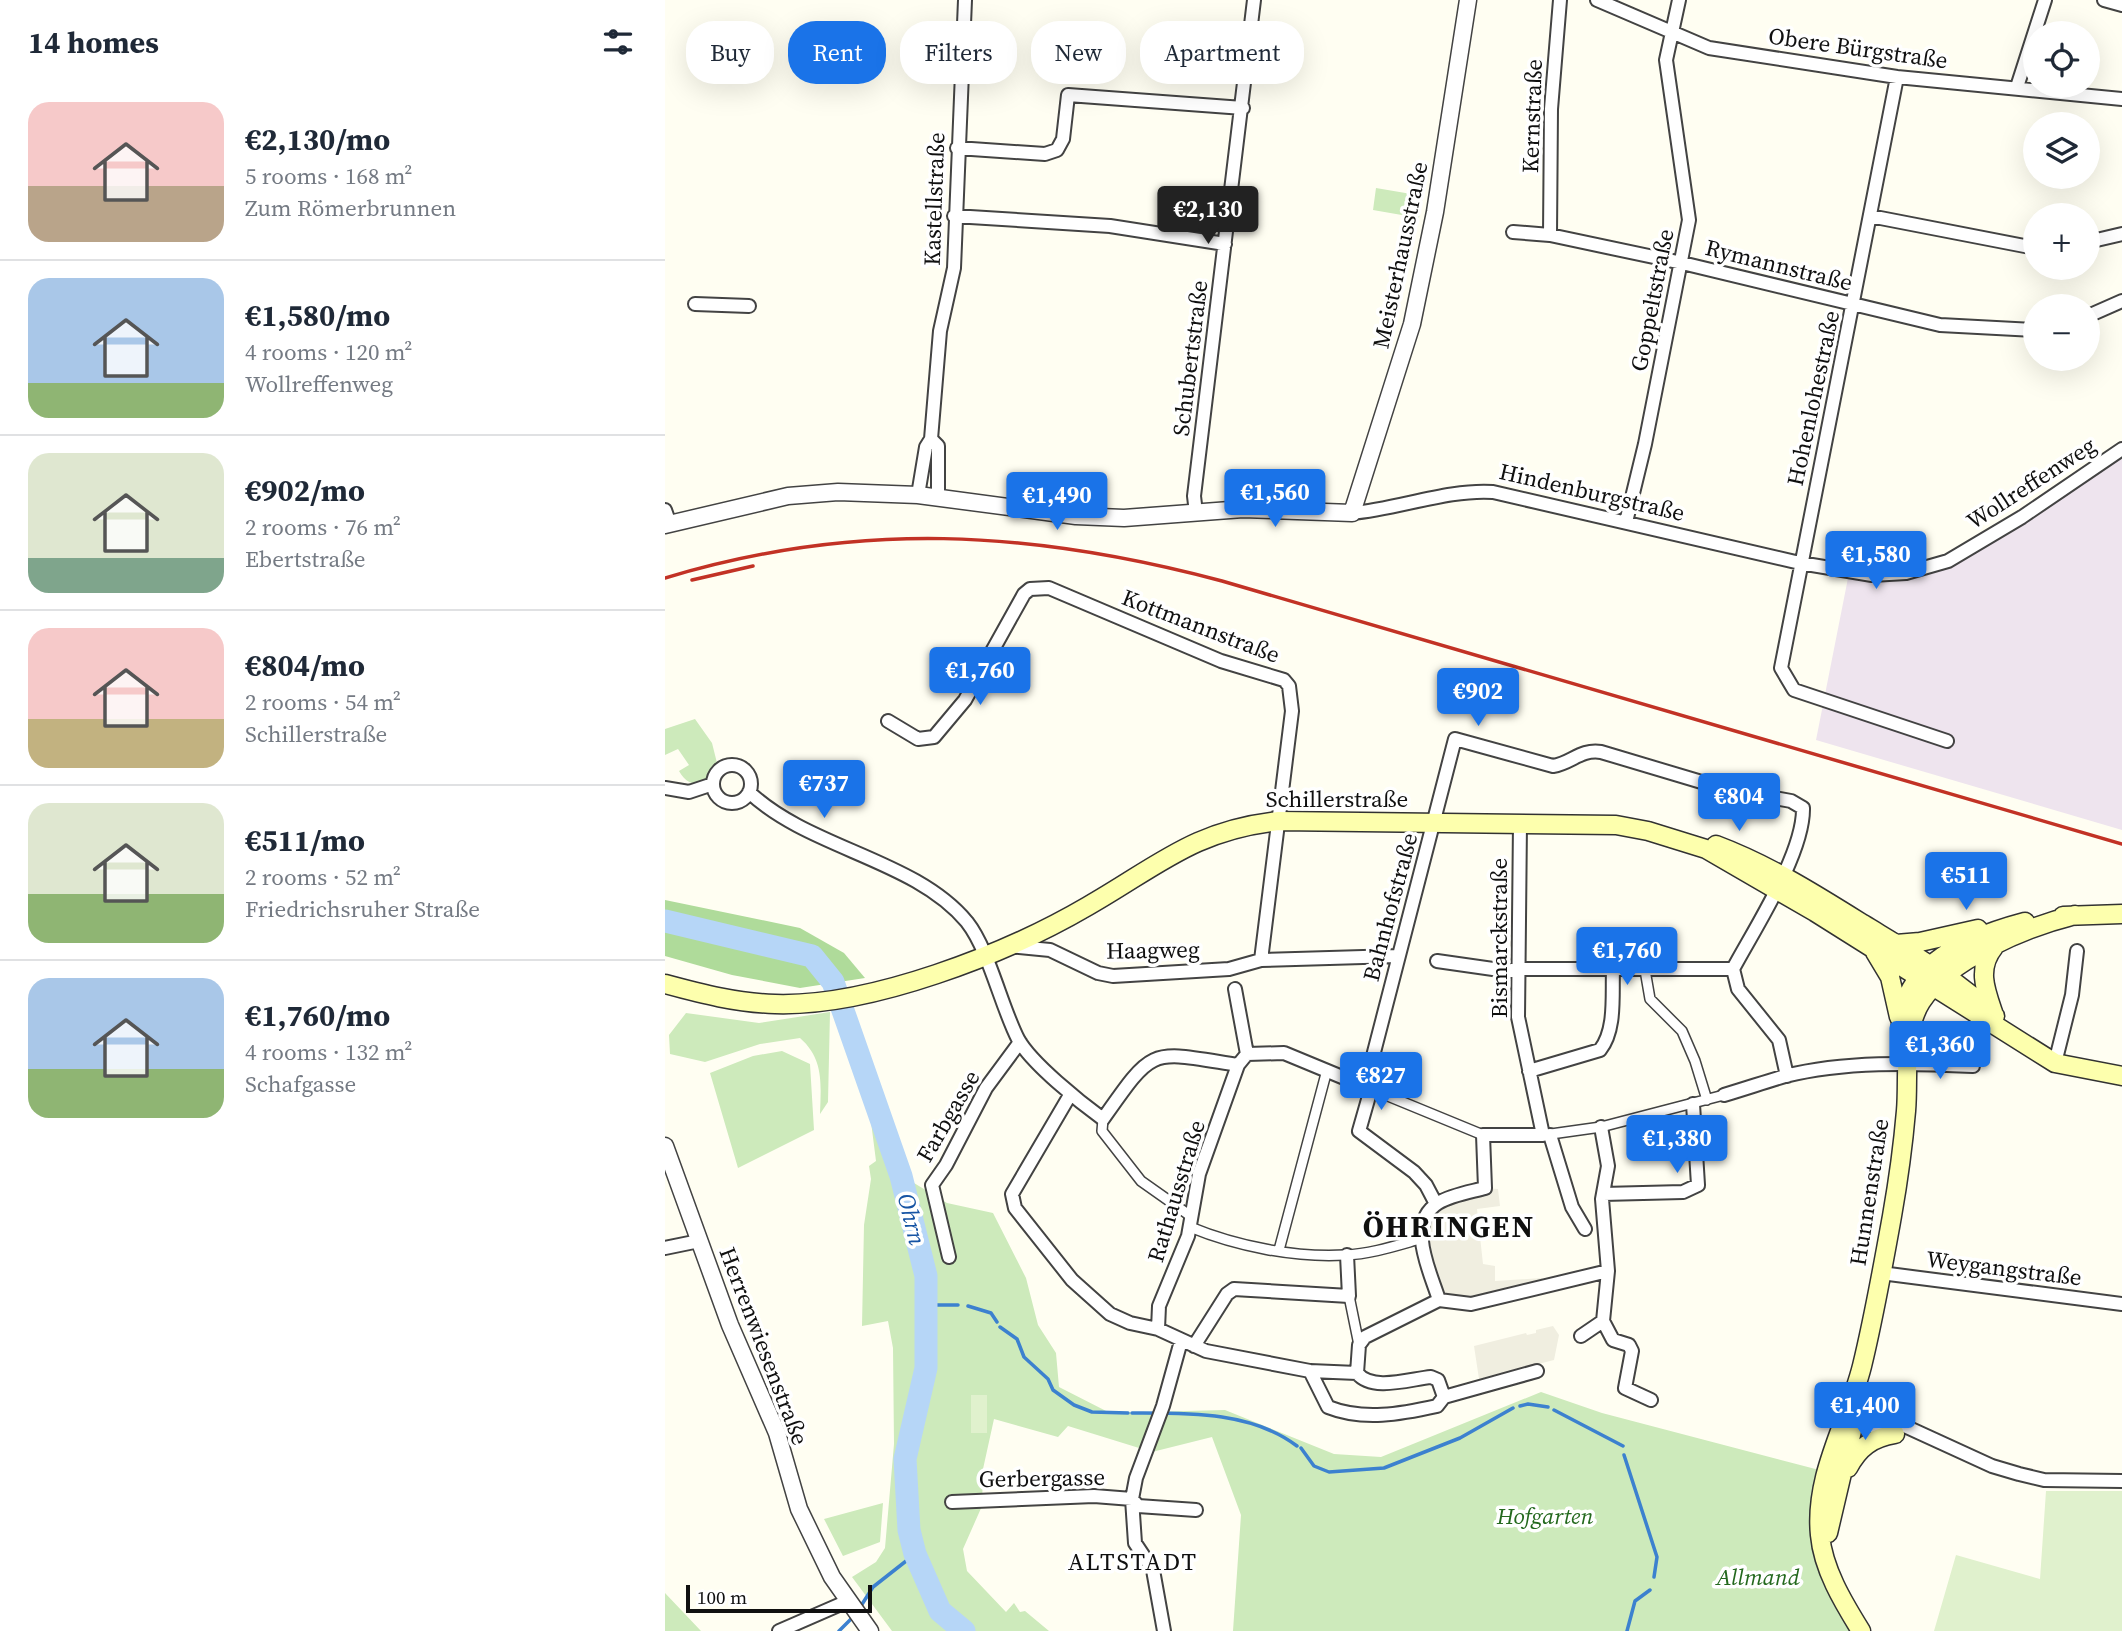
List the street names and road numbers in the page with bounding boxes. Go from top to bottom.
street label: Obere Bürgstraße [1766,20,1950,76]
street label: Kernstraße [1514,58,1550,174]
street label: Kastellstraße [916,132,952,266]
street label: Meisterhausstraße [1365,159,1435,351]
street label: Goppeltstraße [1623,226,1681,374]
street label: Rymannstraße [1702,231,1856,299]
street label: Schubertstraße [1165,278,1215,438]
street label: Hohenlohestraße [1779,307,1847,489]
street label: Wollreffenweg [1960,429,2102,537]
street label: Hindenburgstraße [1496,455,1688,529]
street label: Kottmannstraße [1117,581,1285,671]
street label: Schillerstraße [1266,783,1408,815]
street label: Bahnhofstraße [1355,829,1425,985]
street label: Bismarckstraße [1483,858,1515,1018]
street label: Haagweg [1106,933,1200,967]
street label: Farbgasse [909,1064,987,1168]
street label: Rathausstraße [1139,1116,1213,1266]
street label: Hunnenstraße [1842,1116,1896,1268]
street label: Herrenwiesenstraße [712,1243,816,1449]
street label: Weygangstraße [1925,1243,2083,1293]
street label: Gerbergasse [979,1461,1105,1495]

